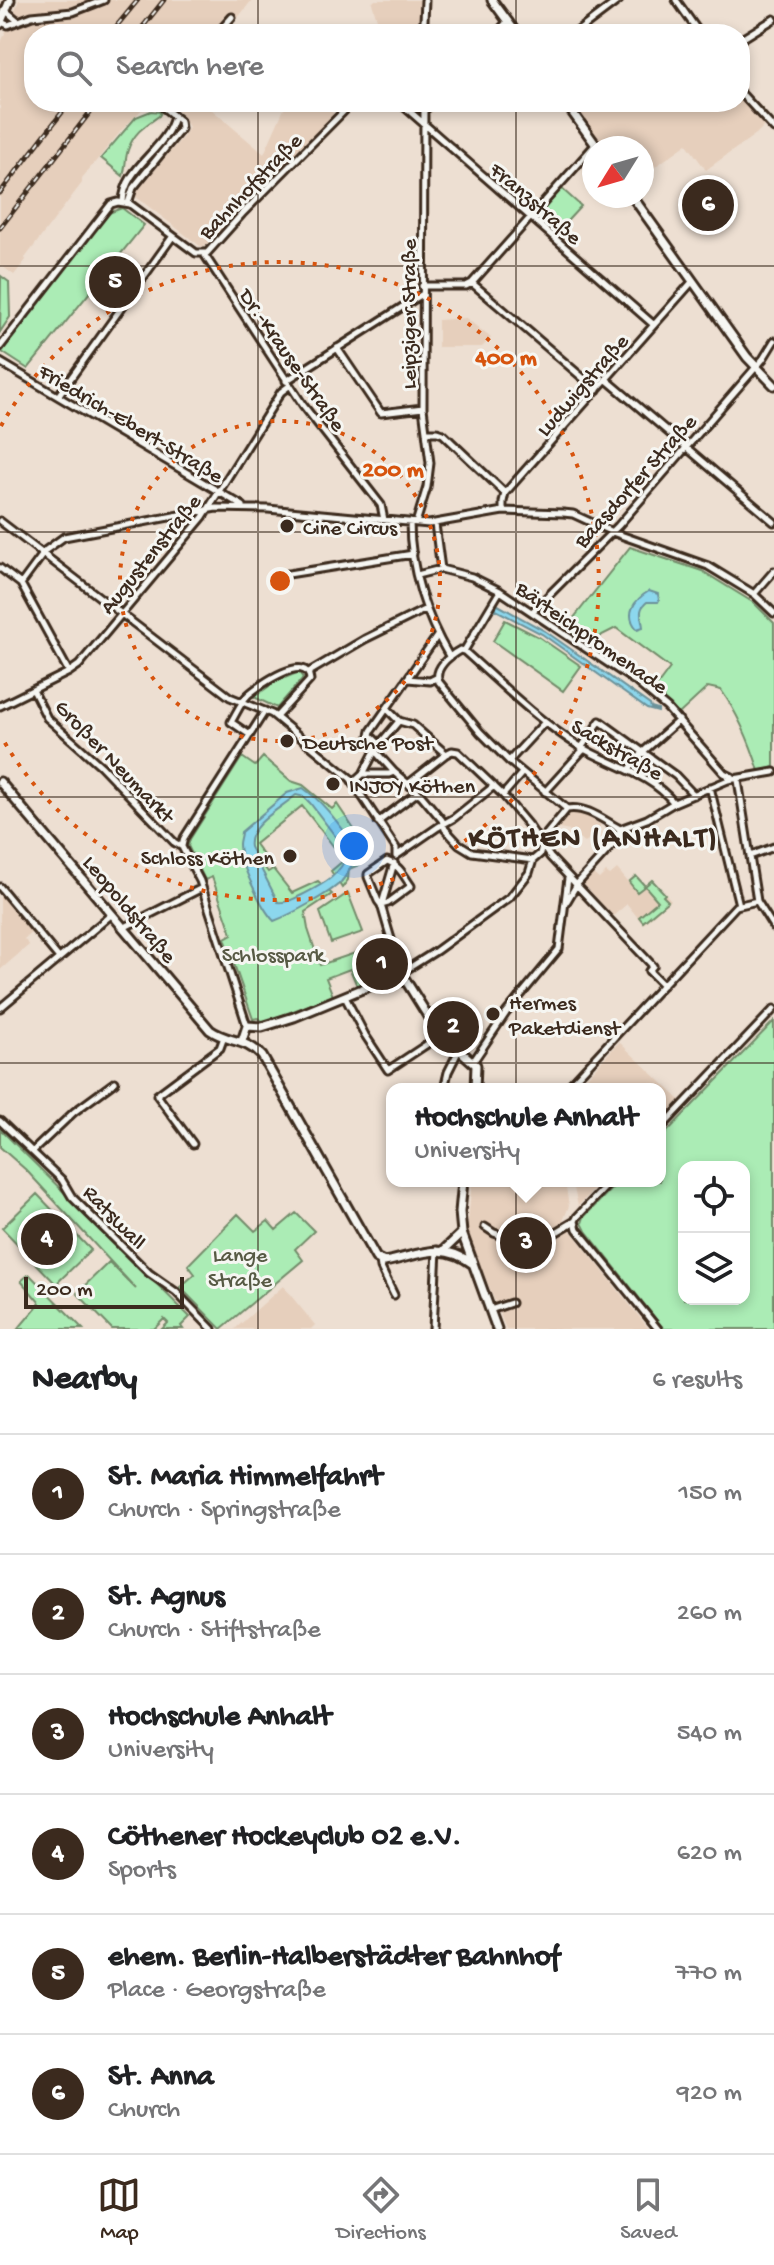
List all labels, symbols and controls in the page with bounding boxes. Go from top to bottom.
search box [24,24,750,112]
icon: search [52,46,96,90]
text: Search here [116,51,264,86]
street label: Bahnhofstraße [194,129,309,247]
north arrow [582,136,654,208]
street label: Franzstraße [482,157,586,252]
pin: 6 [682,175,734,235]
street label: Leipziger Straße [398,238,424,389]
pin: 5 [89,252,141,312]
street label: Dr.-Krause-Straße [231,283,350,438]
street label: Ludwigstraße [532,330,636,443]
text: 400 m [474,345,537,374]
street label: Friedrich-Ebert-Straße [32,359,228,491]
street label: Baasdorfer Straße [569,410,704,556]
text: 200 m [362,457,424,486]
street label: Augustenstraße [96,490,209,621]
marker: Cine Circus [278,517,296,535]
place label: Cine Circus [303,517,398,543]
centre of rings [266,567,294,595]
street label: Bärteichpromenade [509,577,672,702]
street label: Großer Neumarkt [48,696,180,831]
street label: Sackstraße [566,715,667,788]
marker: Deutsche Post [278,732,296,750]
place label: Deutsche Post [301,732,435,758]
marker: INJOY Köthen [324,775,342,793]
place label: INJOY Köthen [349,775,476,801]
district label: KÖTHEN (ANHALT) [468,823,719,858]
your location [334,826,374,866]
place label: Schloss Köthen [141,847,275,873]
marker: Schloss Köthen [281,847,299,865]
street label: Leopoldstraße [75,851,181,970]
pin: 1 [356,934,408,994]
park label: Schlosspark [222,944,326,970]
place label: Hermes Paketdienst [508,992,622,1043]
pin: 2 [427,997,479,1057]
marker: Hermes Paketdienst [484,1005,502,1023]
popup [386,1083,666,1187]
text: Hochschule Anhalt [414,1102,638,1137]
text: University [414,1137,520,1168]
map controls [678,1161,750,1305]
button: locate [678,1161,750,1233]
street label: Ratswall [76,1181,150,1257]
pin: 4 [21,1209,73,1269]
pin: 3 [500,1213,552,1273]
button: layers [678,1233,750,1305]
park label: Lange Straße [208,1244,273,1295]
scale bar [24,1273,184,1309]
text: 200 m [36,1278,93,1304]
text: Nearby [32,1361,137,1401]
text: 6 results [652,1366,742,1397]
text: St. Maria Himmelfahrt [108,1461,382,1496]
text: 1 [53,1479,63,1510]
text: 150 m [678,1479,742,1510]
text: Church · Springstraße [108,1496,341,1527]
text: St. Agnus [108,1581,225,1616]
text: 2 [52,1599,64,1630]
text: 260 m [677,1599,742,1630]
text: Church · Stiftstraße [108,1616,321,1647]
text: Hochschule Anhalt [108,1701,331,1736]
text: 3 [51,1719,65,1750]
text: 540 m [677,1719,742,1750]
text: University [108,1736,214,1767]
text: Cöthener Hockeyclub 02 e.V. [108,1821,461,1856]
text: 4 [52,1839,64,1870]
text: 620 m [677,1839,742,1870]
text: Sports [108,1856,176,1887]
text: ehem. Berlin-Halberstädter Bahnhof [108,1941,560,1976]
text: 5 [51,1959,65,1990]
text: 770 m [676,1959,742,1990]
text: Place · Georgstraße [108,1976,326,2007]
text: St. Anna [108,2061,214,2096]
text: 6 [51,2079,65,2110]
text: 920 m [677,2079,742,2110]
text: Church [108,2096,180,2127]
tab: Map [97,2173,141,2247]
tab: Directions [336,2173,426,2247]
tab: Saved [620,2173,677,2247]

